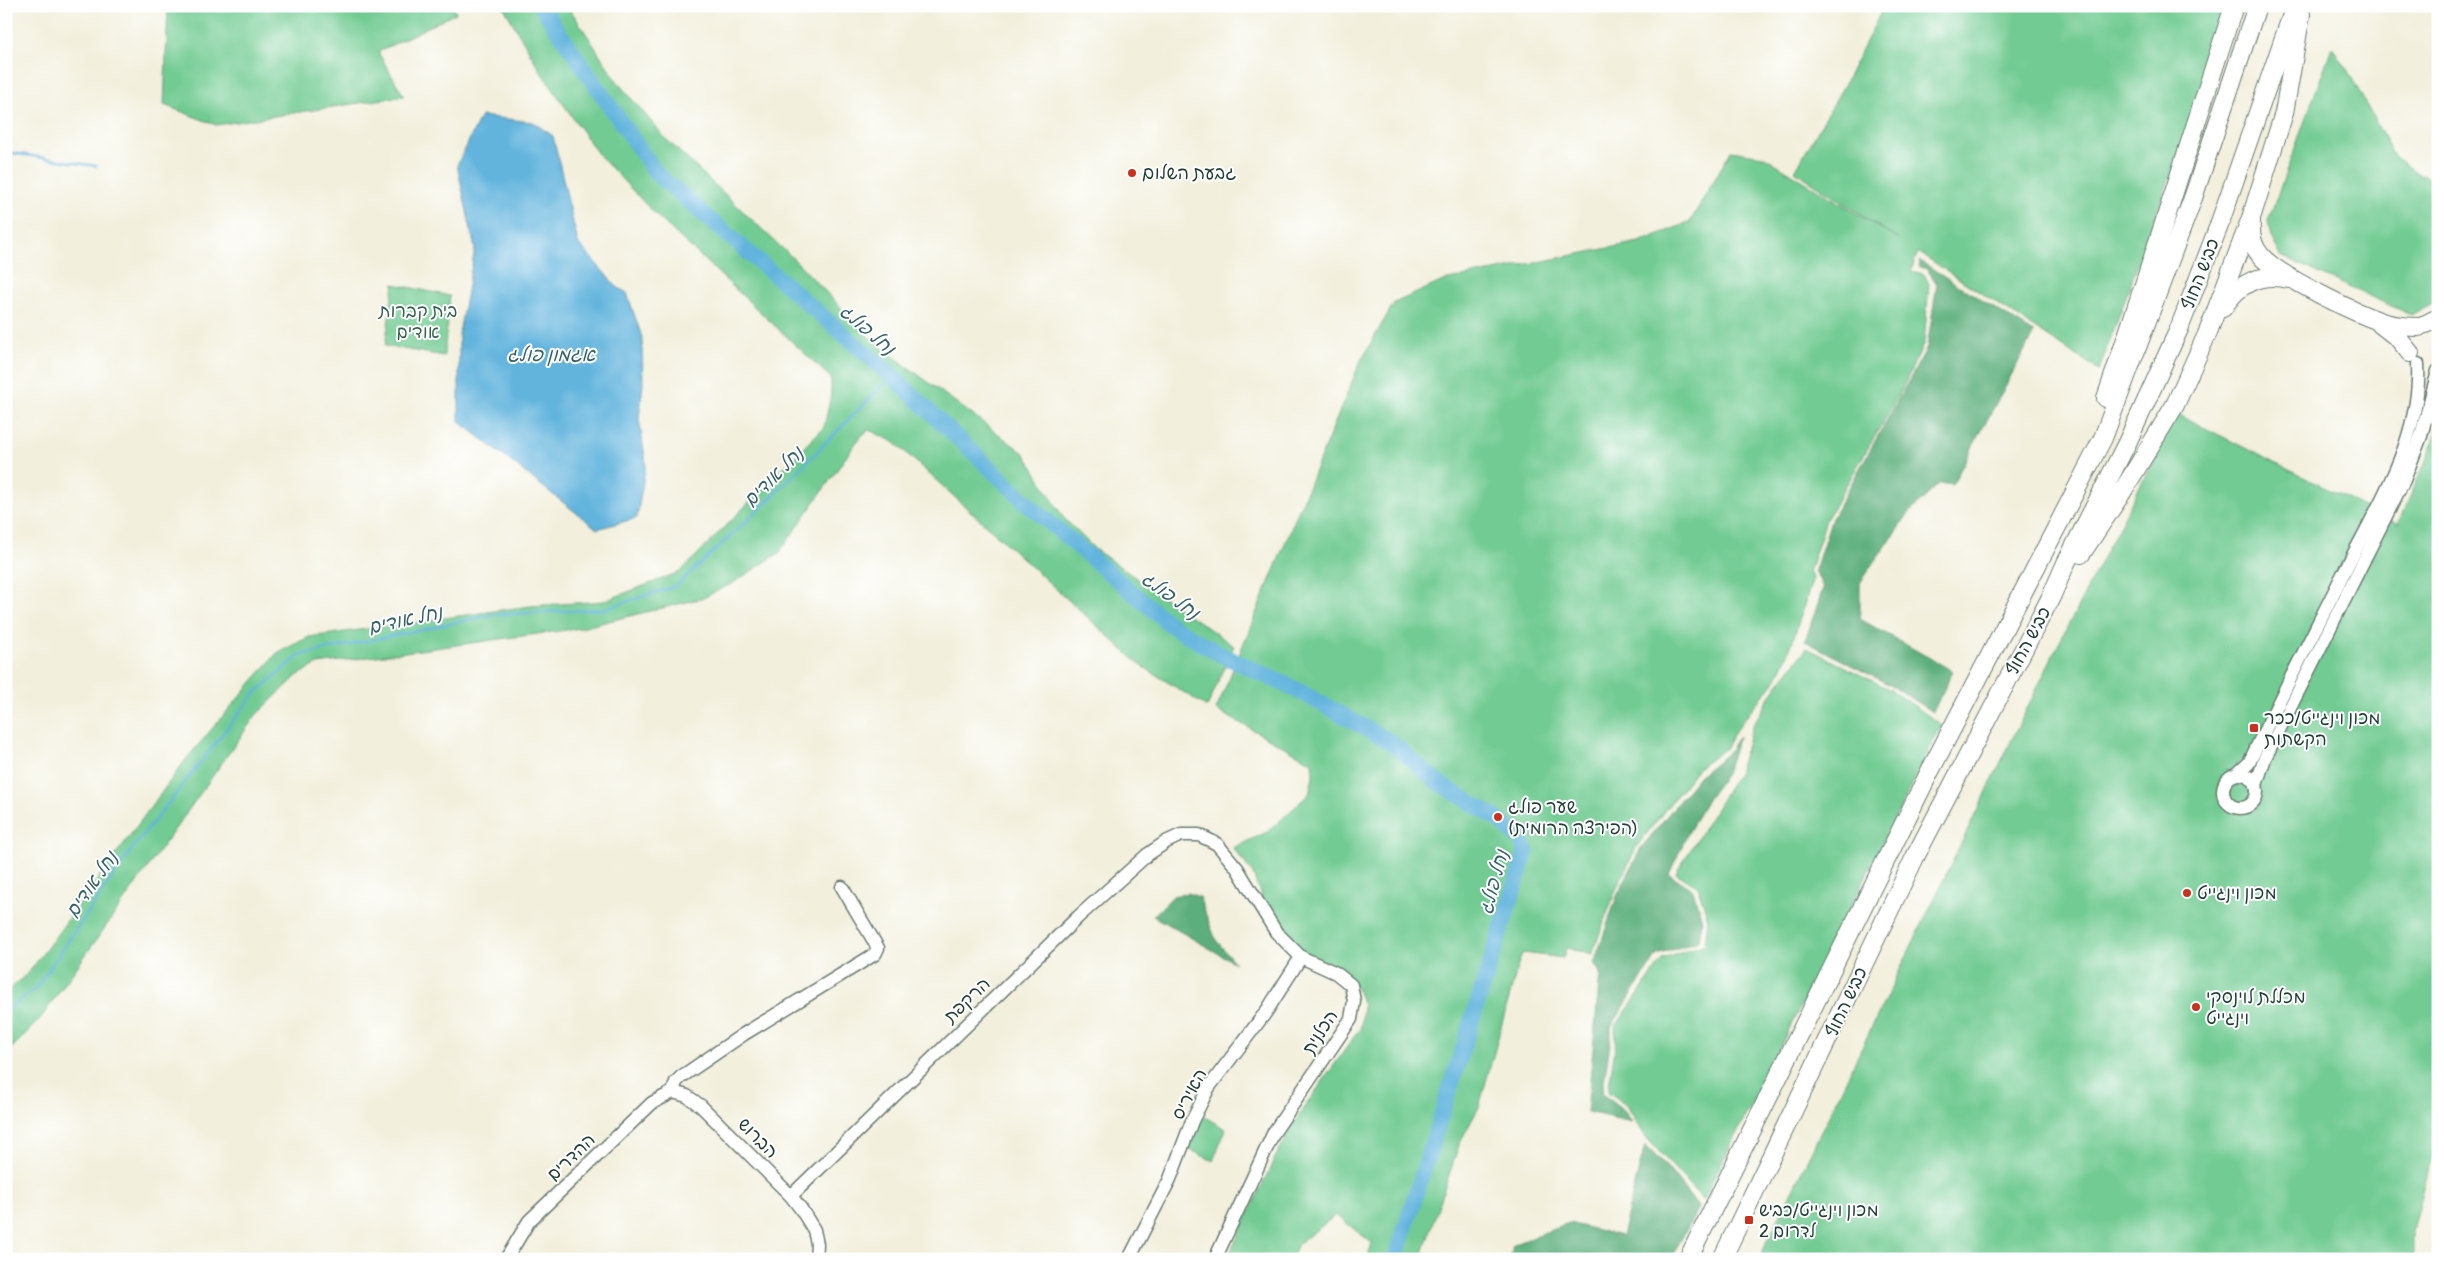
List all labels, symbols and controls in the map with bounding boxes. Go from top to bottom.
place label: גבעת השלום [1142,162,1236,185]
marker: גבעת השלום [1126,167,1138,179]
street label: כביש החוף [2176,235,2225,313]
water label: נחל פולג [835,299,901,361]
park label: בית קברות אודים [378,300,457,344]
water label: אגמון פולג [507,343,597,367]
water label: נחל אודים [739,441,810,512]
water label: נחל פולג [1137,567,1205,626]
water label: נחל אודים [366,600,446,640]
street label: כביש החוף [2001,603,2056,680]
place label: מכון וינגייט/ככר הקשתות [2264,707,2380,751]
marker: מכון וינגייט/ככר הקשתות [2248,722,2260,734]
place label: שער פולג (הפירצה הרומית) [1508,796,1638,840]
marker: שער פולג (הפירצה הרומית) [1492,811,1504,823]
water label: נחל אודים [60,846,124,922]
water label: נחל פולג [1474,846,1514,917]
place label: מכון וינגייט [2197,882,2277,905]
marker: מכון וינגייט [2181,887,2193,899]
street label: כביש החוף [1820,964,1873,1041]
street label: הרקפת [938,973,996,1029]
place label: מכללת לוינסקי וינגייט [2206,986,2306,1030]
marker: מכללת לוינסקי וינגייט [2190,1001,2202,1013]
street label: הכלנית [1297,1005,1343,1059]
street label: האיריס [1166,1065,1212,1124]
street label: הברוש [732,1113,783,1164]
street label: ההדרים [542,1129,600,1186]
place label: מכון וינגייט/כביש 2 לדרום [1759,1199,1879,1243]
marker: מכון וינגייט/כביש 2 לדרום [1743,1214,1755,1226]

